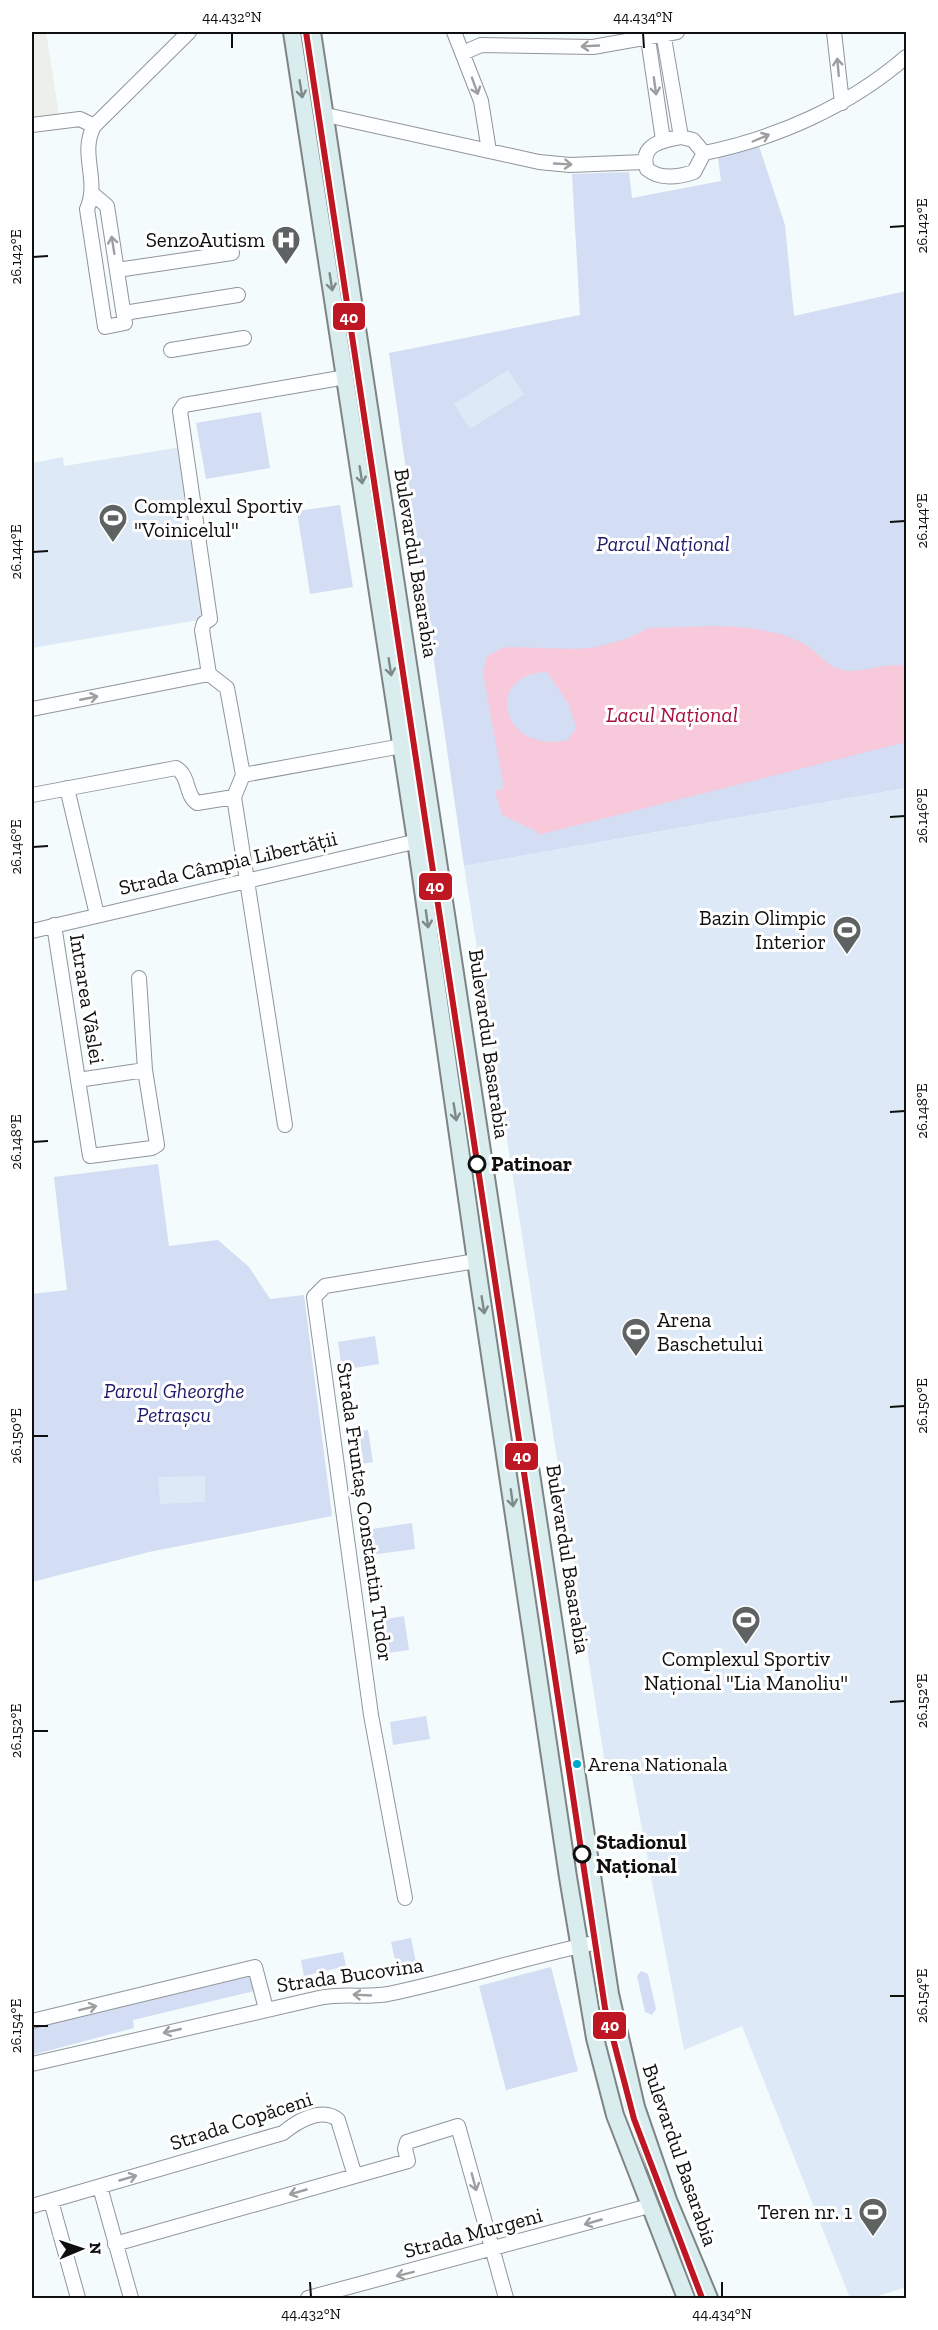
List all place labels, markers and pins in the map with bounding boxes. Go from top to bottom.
hospital icon: SenzoAutism [270,224,302,266]
place label: SenzoAutism [146,227,265,252]
place label: Complexul Sportiv "Voinicelul" [134,493,303,542]
sports icon: Complexul Sportiv "Voinicelul" [97,502,129,544]
place label: Bazin Olimpic Interior [699,905,826,954]
sports icon: Bazin Olimpic Interior [831,914,863,956]
place label: Patinoar [491,1151,572,1176]
marker: Patinoar [468,1155,486,1173]
place label: Arena Baschetului [657,1307,763,1356]
sports icon: Arena Baschetului [620,1316,652,1358]
sports icon: Complexul Sportiv Național "Lia Manoliu" [730,1604,762,1646]
place label: Complexul Sportiv Național "Lia Manoliu" [644,1646,848,1695]
place label: Arena Nationala [588,1752,728,1776]
marker: Arena Nationala [571,1758,583,1770]
place label: Stadionul Național [596,1829,687,1878]
marker: Stadionul Național [573,1845,591,1863]
sports icon: Teren nr. 1 [857,2196,889,2238]
place label: Teren nr. 1 [758,2199,852,2224]

